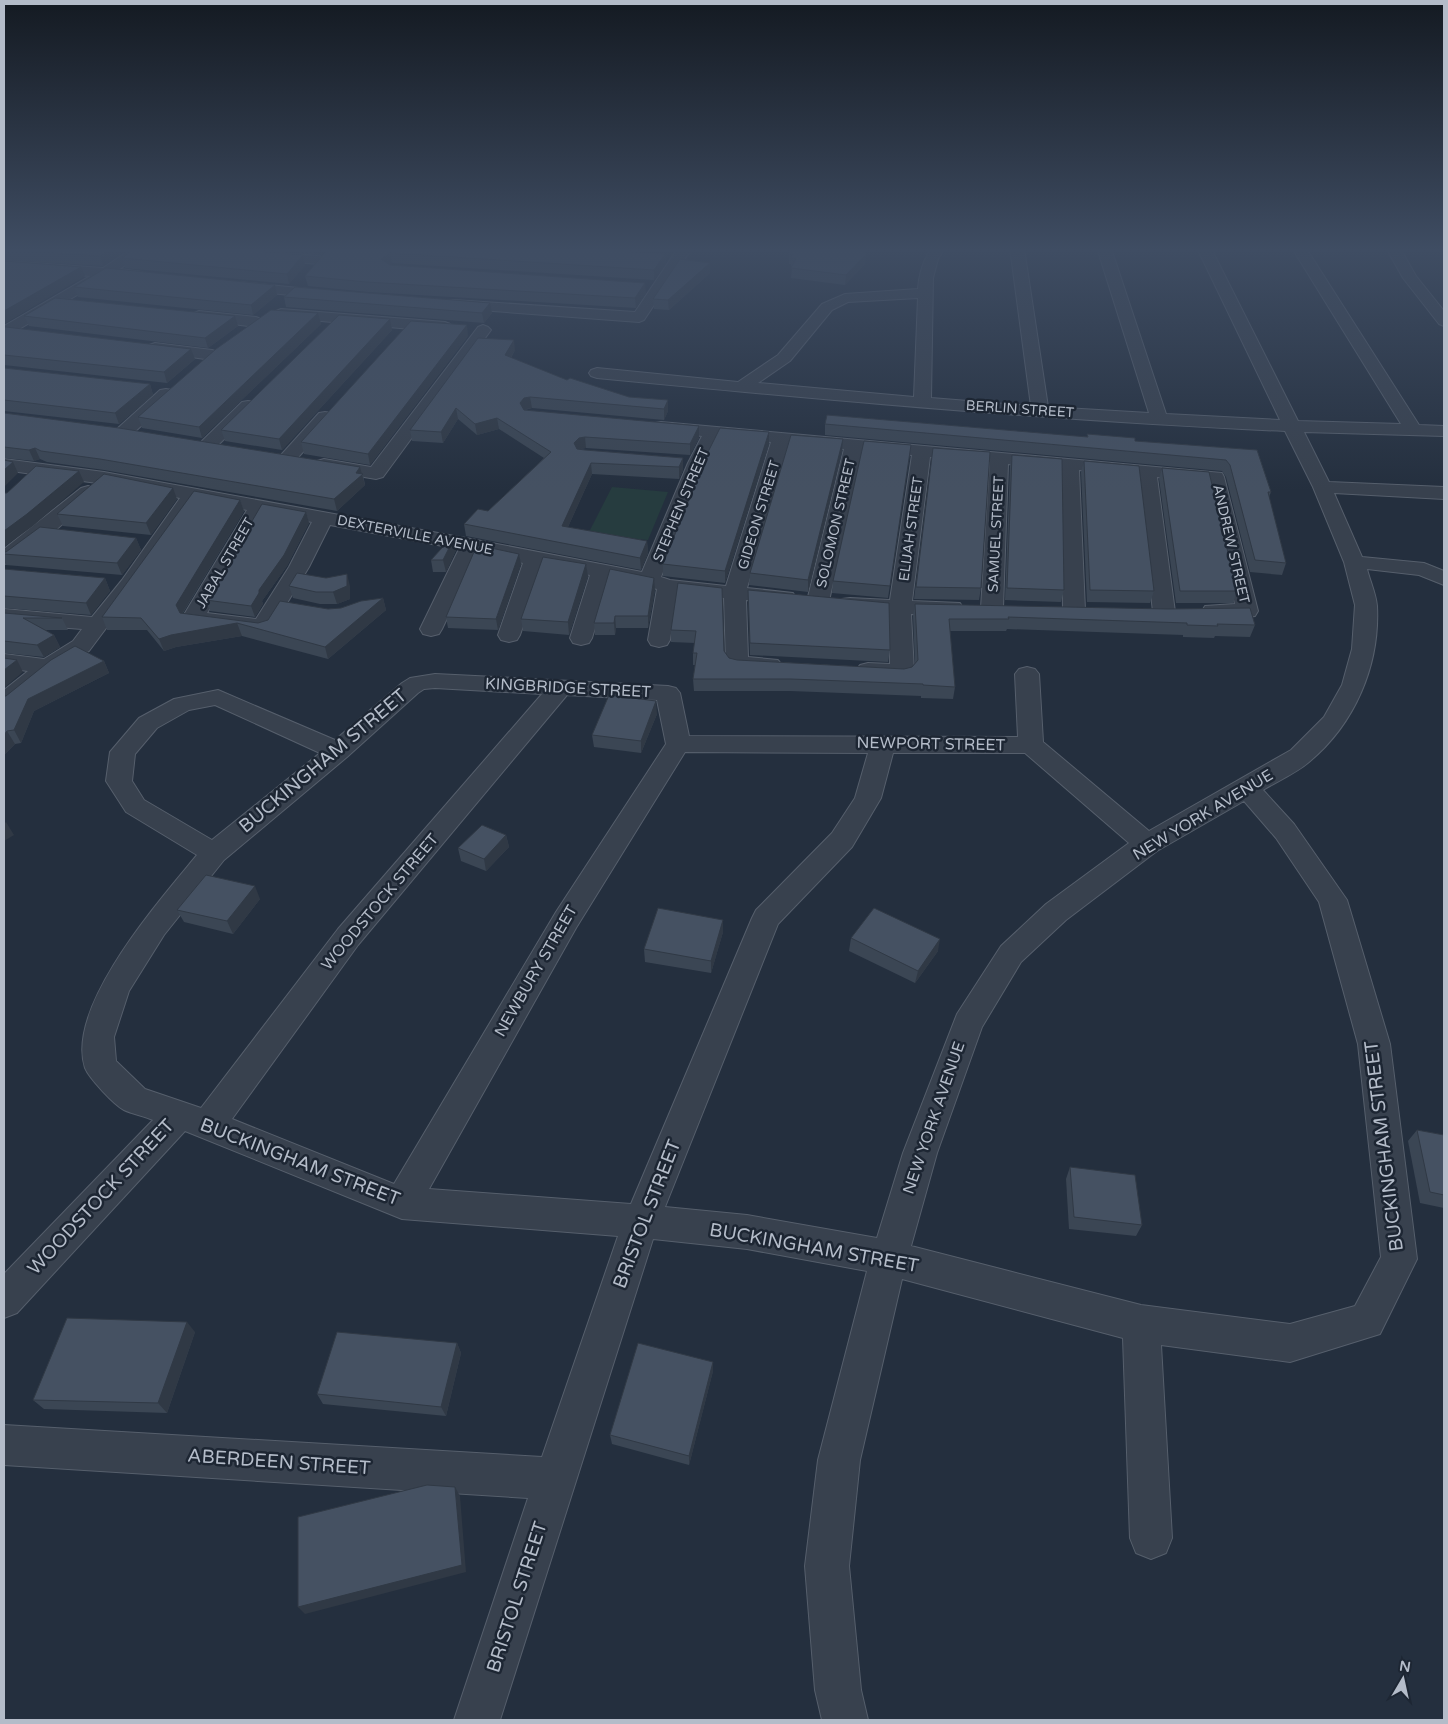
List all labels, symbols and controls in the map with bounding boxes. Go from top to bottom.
street label: BERLIN STREET [965,397,1075,421]
street label: STEPHEN STREET [649,445,713,565]
street label: SOLOMON STREET [813,456,859,589]
street label: GIDEON STREET [734,458,784,572]
street label: ELIJAH STREET [895,475,927,582]
street label: SAMUEL STREET [984,475,1008,593]
street label: ANDREW STREET [1209,483,1253,606]
street label: DEXTERVILLE AVENUE [336,512,494,558]
street label: JABAL STREET [192,514,258,611]
street label: KINGBRIDGE STREET [484,674,652,702]
street label: BUCKINGHAM STREET [235,684,412,838]
street label: NEWPORT STREET [856,733,1006,755]
street label: NEW YORK AVENUE [1129,765,1277,865]
street label: WOODSTOCK STREET [317,829,443,974]
street label: NEWBURY STREET [490,901,582,1040]
street label: NEW YORK AVENUE [898,1039,970,1197]
street label: BUCKINGHAM STREET [1360,1039,1408,1253]
street label: WOODSTOCK STREET [23,1114,179,1279]
street label: BUCKINGHAM STREET [197,1114,403,1210]
street label: BRISTOL STREET [609,1136,686,1291]
street label: BUCKINGHAM STREET [708,1219,921,1277]
street label: ABERDEEN STREET [187,1445,372,1479]
street label: BRISTOL STREET [482,1518,552,1675]
north arrow [1378,1654,1428,1704]
text: N [1398,1657,1412,1676]

